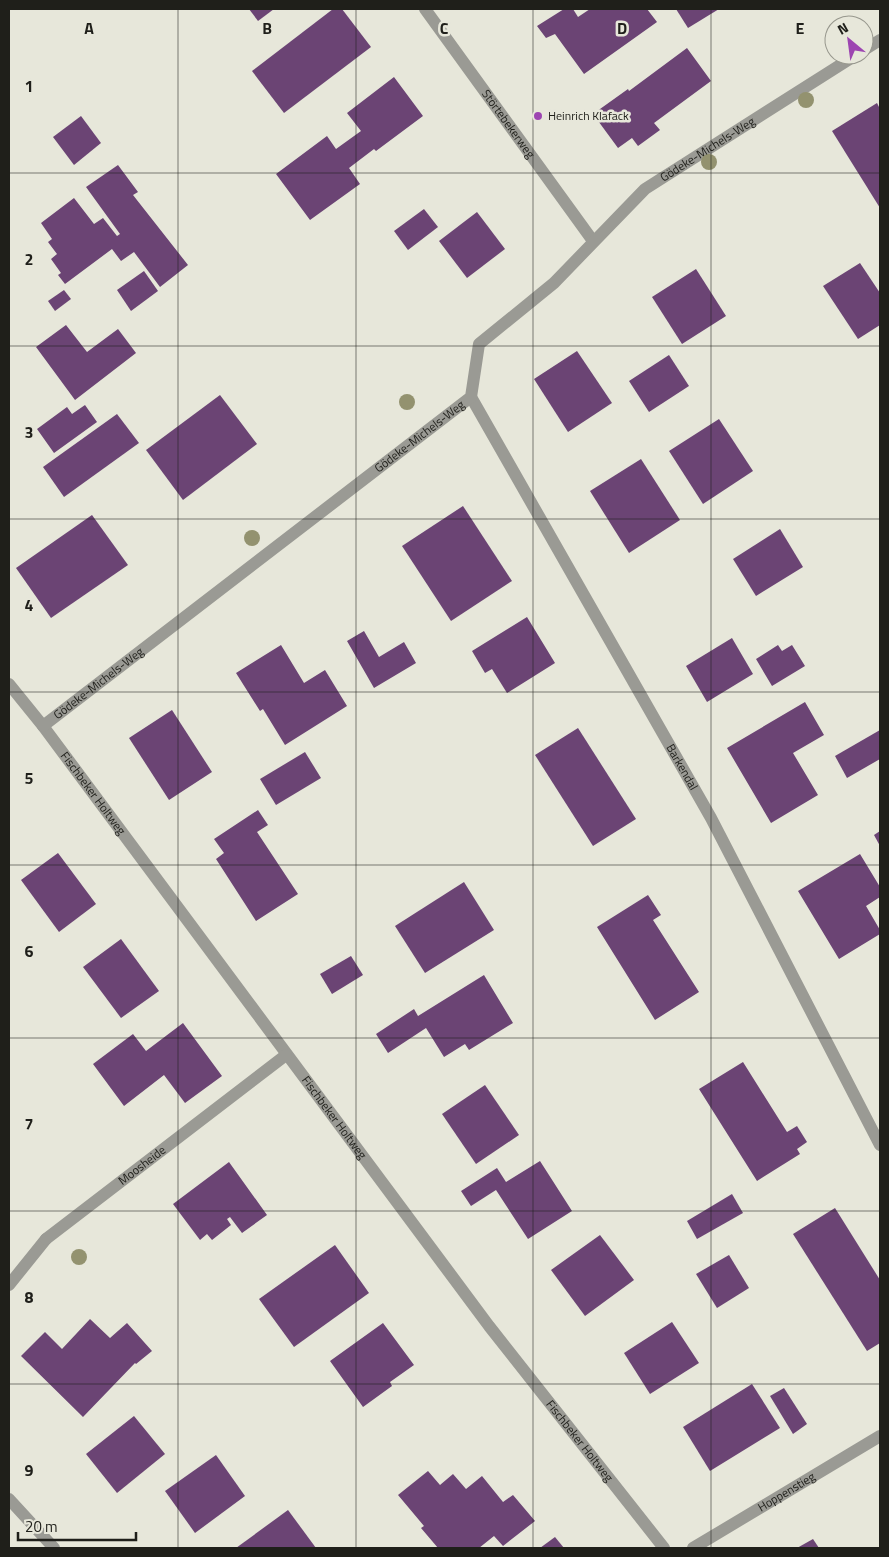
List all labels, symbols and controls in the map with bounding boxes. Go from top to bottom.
north arrow [824,15,874,65]
text: A [84,16,94,40]
text: B [262,16,272,40]
text: C [440,16,449,40]
text: D [617,16,627,40]
text: E [796,16,805,40]
text: N [833,17,852,40]
text: 1 [25,74,33,98]
street label: Störtebekerweg [477,85,540,162]
place label: Heinrich Klafack [548,106,629,125]
marker: Heinrich Klafack [532,110,544,122]
street label: Gödeke-Michels-Weg [656,112,759,186]
text: 2 [25,247,33,271]
street label: Gödeke-Michels-Weg [370,395,468,477]
text: 3 [25,420,33,444]
text: 4 [25,593,34,617]
street label: Gödeke-Michels-Weg [49,642,147,724]
street label: Barkendal [662,740,703,794]
street label: Fischbeker Holtweg [56,747,131,839]
text: 5 [25,766,34,790]
text: 6 [25,939,34,963]
street label: Fischbeker Holtweg [297,1072,372,1163]
text: 7 [25,1112,33,1136]
street label: Moosheide [114,1140,170,1190]
text: 8 [25,1285,34,1309]
street label: Fischbeker Holtweg [542,1396,618,1486]
text: 9 [25,1458,34,1482]
street label: Hoppenstieg [754,1467,819,1516]
scale bar [18,1510,135,1542]
text: 20 m [25,1515,58,1538]

